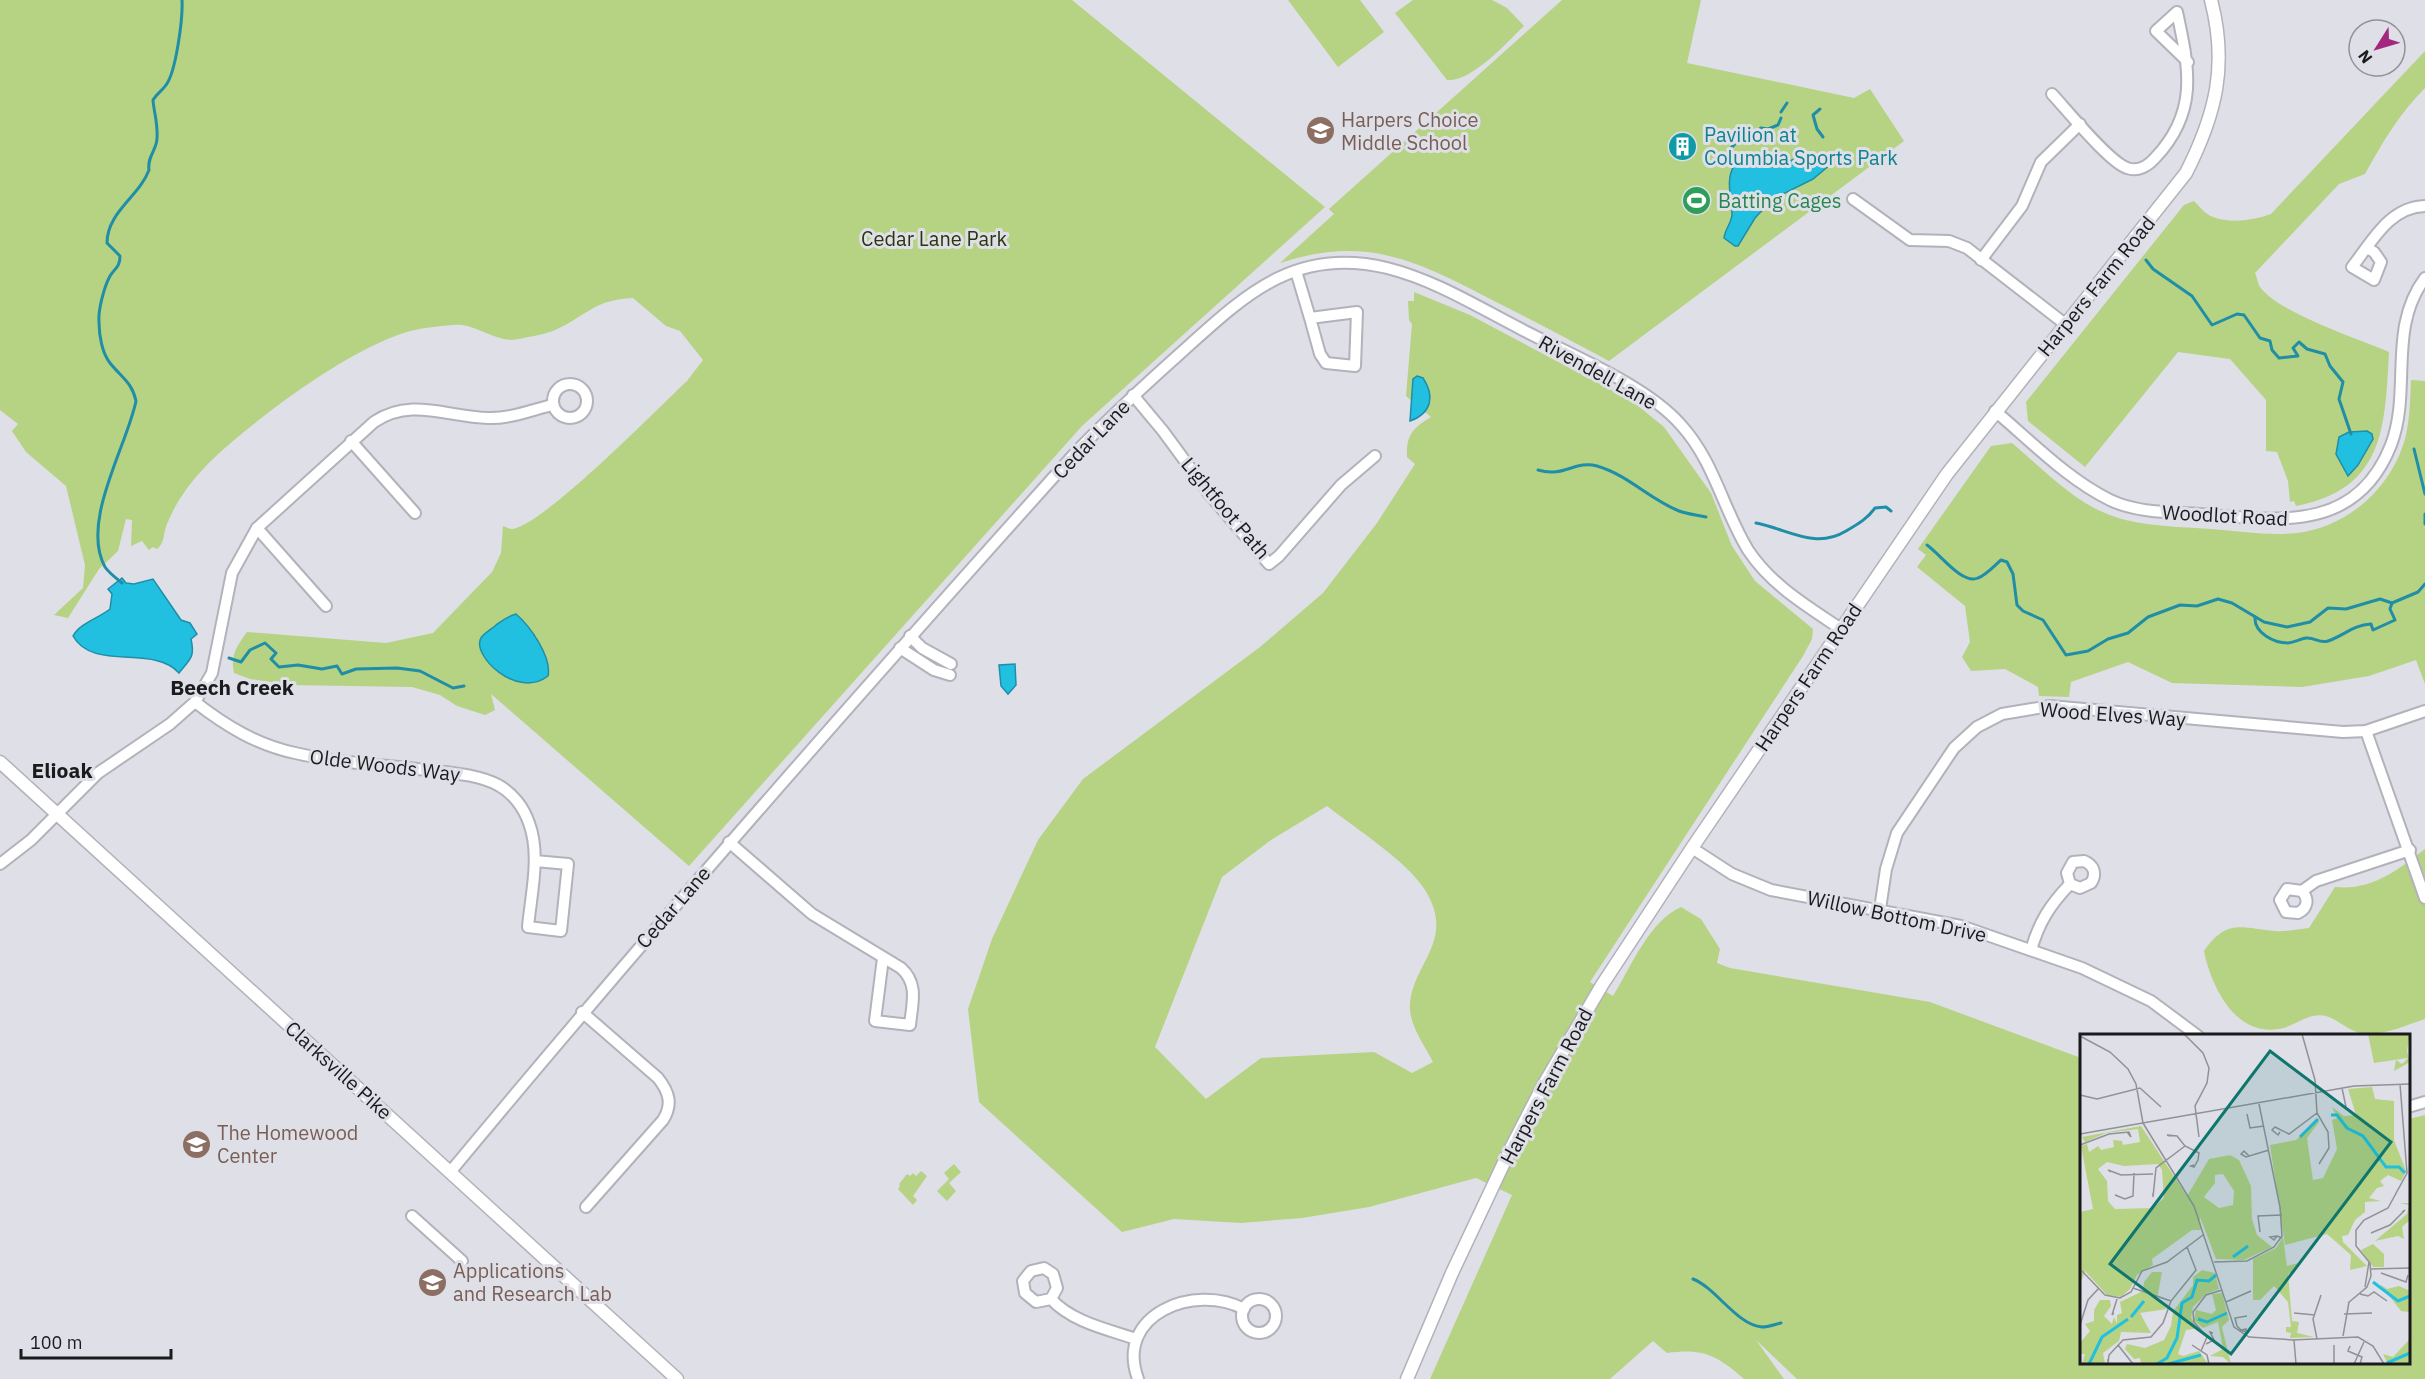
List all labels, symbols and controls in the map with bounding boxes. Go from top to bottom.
north arrow [2347,18,2407,78]
text: N [2354,46,2376,68]
place label: Harpers Choice Middle School [1341,106,1478,156]
school or university icon: Harpers Choice Middle School [1304,115,1336,147]
place label: Pavilion at Columbia Sports Park [1704,121,1898,171]
building icon: Pavilion at Columbia Sports Park [1667,130,1699,162]
sports icon: Batting Cages [1681,184,1713,216]
place label: Batting Cages [1718,187,1842,214]
street label: Harpers Farm Road [2031,210,2161,362]
park label: Cedar Lane Park [861,225,1007,252]
street label: Rivendell Lane [1534,328,1662,416]
street label: Cedar Lane [1046,393,1136,485]
street label: Lightfoot Path [1175,451,1277,565]
street label: Woodlot Road [2161,498,2289,532]
street label: Harpers Farm Road [1748,598,1868,756]
district label: Beech Creek [170,673,295,701]
street label: Wood Elves Way [2039,695,2187,733]
street label: Olde Woods Way [308,742,462,788]
district label: Elioak [31,756,93,784]
street label: Cedar Lane [630,860,716,954]
street label: Willow Bottom Drive [1805,884,1989,948]
street label: Harpers Farm Road [1493,1003,1599,1169]
street label: Clarksville Pike [280,1015,398,1125]
inset map [2080,1034,2410,1364]
place label: The Homewood Center [217,1119,358,1169]
school or university icon: The Homewood Center [180,1128,212,1160]
place label: Applications and Research Lab [453,1257,612,1307]
school or university icon: Applications and Research Lab [416,1266,448,1298]
scale bar [21,1322,171,1360]
text: 100 m [30,1331,82,1354]

